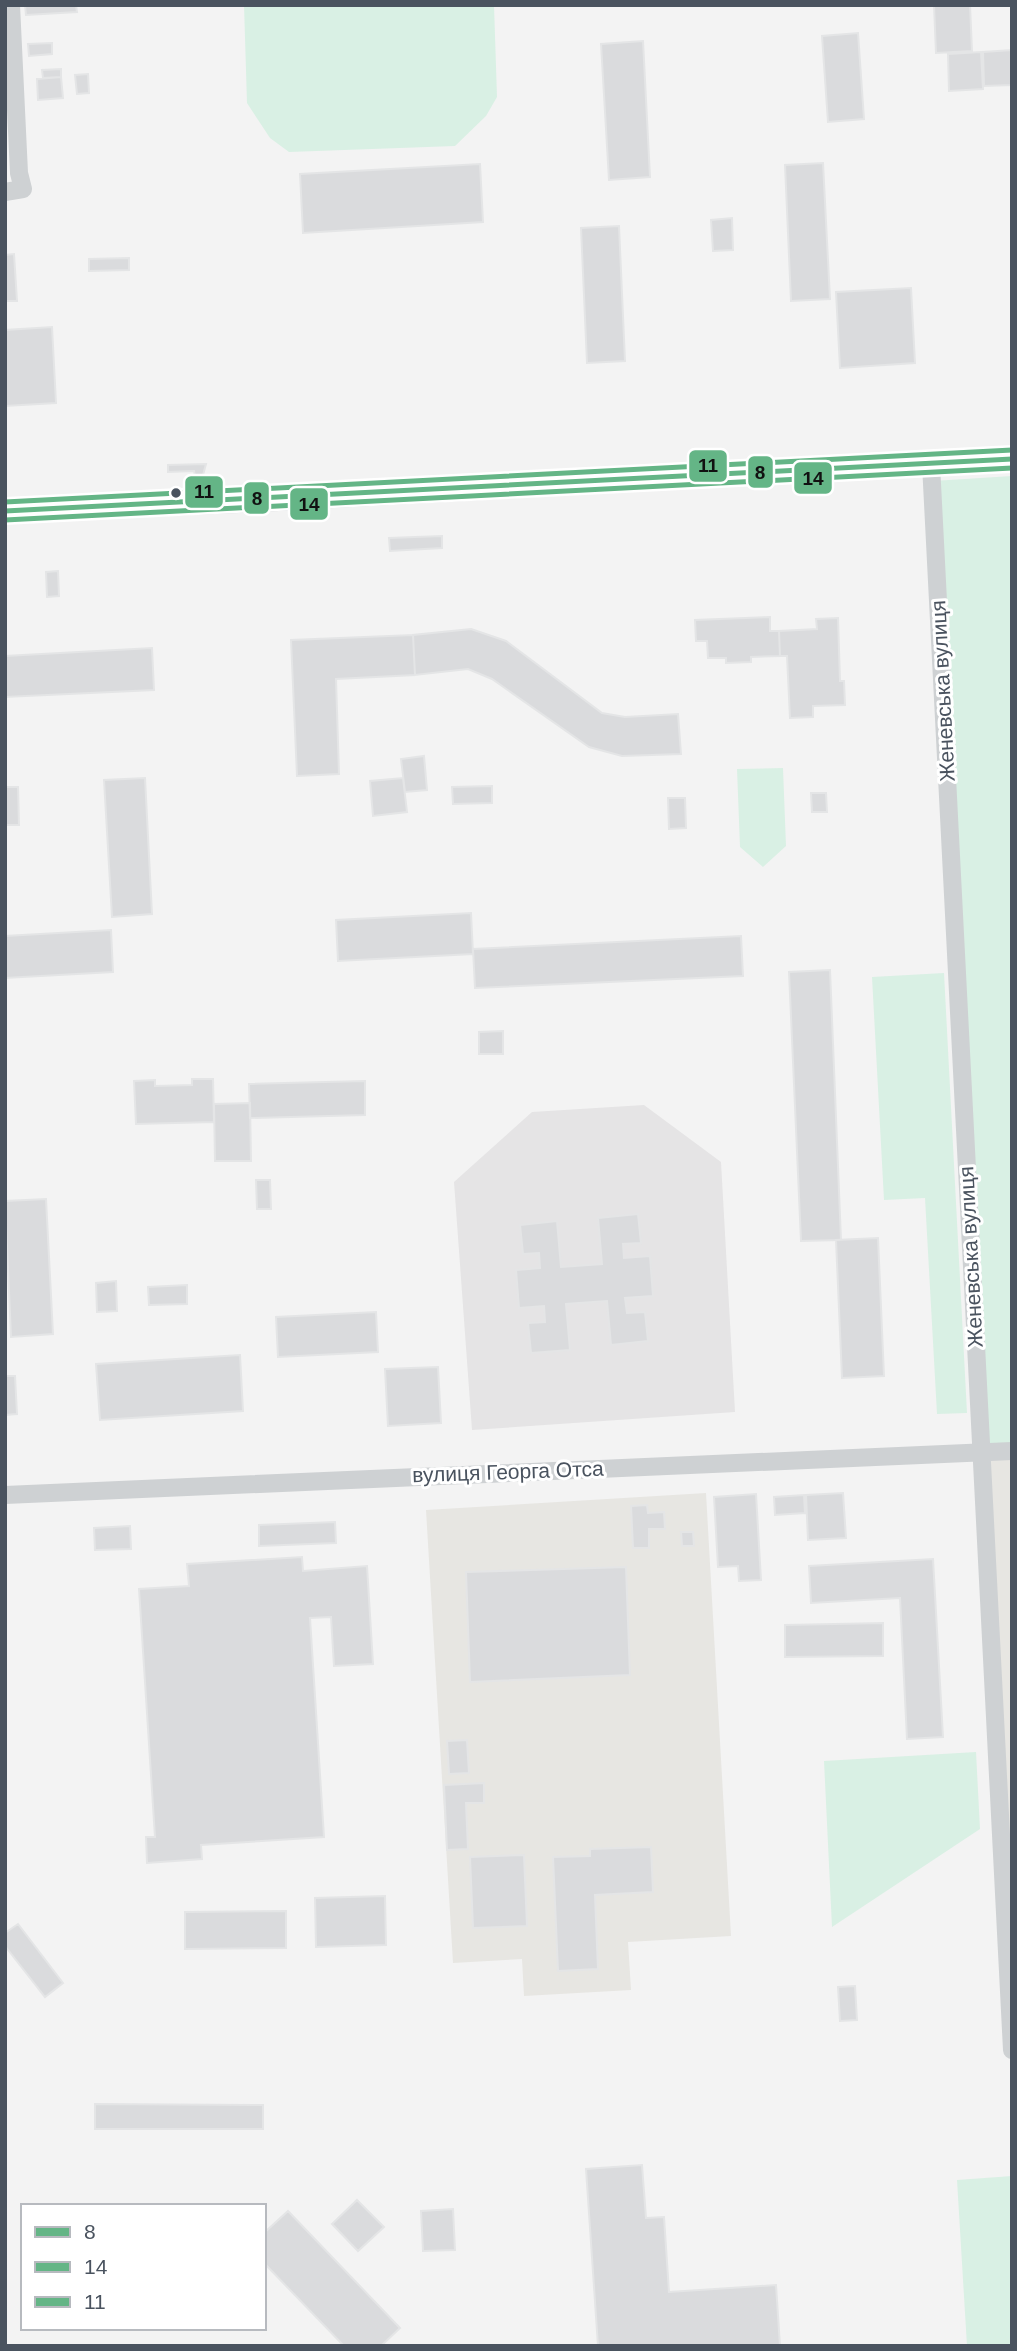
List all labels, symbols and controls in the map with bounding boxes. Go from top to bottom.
line badge: 11 [688,449,728,483]
text: 11 [698,455,718,476]
line badge: 8 [747,455,774,489]
line badge: 14 [793,461,833,495]
text: 8 [755,462,765,483]
text: 14 [802,468,824,489]
line badge: 11 [184,475,224,509]
text: 11 [194,481,214,502]
line badge: 8 [243,481,270,515]
unlabelled marker [169,486,183,500]
line badge: 14 [289,487,329,521]
text: 8 [252,488,262,509]
text: 14 [298,494,320,515]
street label: Женевська вулиця [926,600,959,782]
street label: Женевська вулиця [954,1166,987,1348]
street label: вулиця Георга Отса [412,1457,604,1486]
legend [21,2204,266,2330]
text: 8 [84,2220,96,2243]
text: 14 [84,2255,108,2278]
text: 11 [84,2290,106,2313]

